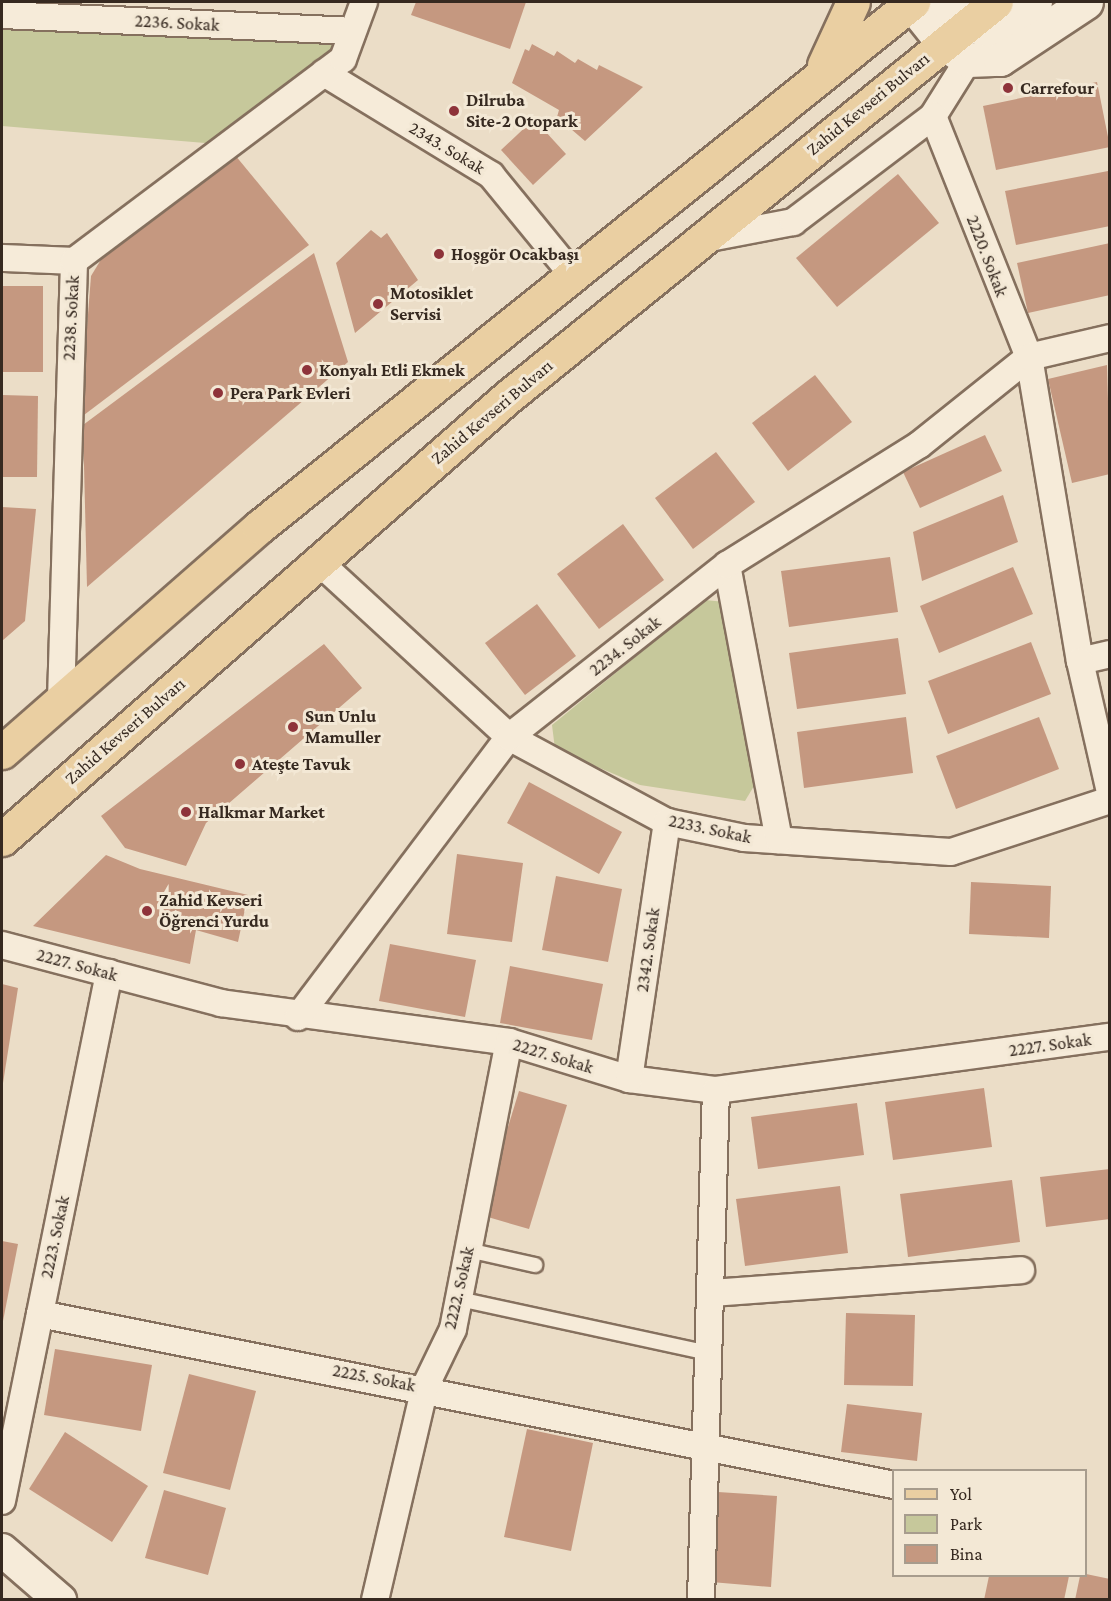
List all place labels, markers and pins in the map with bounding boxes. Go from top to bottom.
place label: Carrefour [1020,77,1094,99]
marker: Carrefour [1001,81,1015,95]
place label: Dilruba Site-2 Otopark [466,90,578,132]
marker: Dilruba Site-2 Otopark [447,104,461,118]
place label: Hoşgör Ocakbaşı [451,243,579,265]
marker: Hoşgör Ocakbaşı [432,247,446,261]
place label: Motosiklet Servisi [390,283,473,326]
marker: Motosiklet Servisi [371,297,385,311]
place label: Konyalı Etli Ekmek [319,359,465,381]
marker: Konyalı Etli Ekmek [300,363,314,377]
place label: Pera Park Evleri [230,382,350,404]
marker: Pera Park Evleri [211,386,225,400]
place label: Sun Unlu Mamuller [305,706,381,748]
marker: Sun Unlu Mamuller [286,720,300,734]
place label: Ateşte Tavuk [252,753,350,775]
marker: Ateşte Tavuk [233,757,247,771]
place label: Halkmar Market [198,801,325,823]
marker: Halkmar Market [179,805,193,819]
place label: Zahid Kevseri Öğrenci Yurdu [159,890,269,932]
marker: Zahid Kevseri Öğrenci Yurdu [140,904,154,918]

